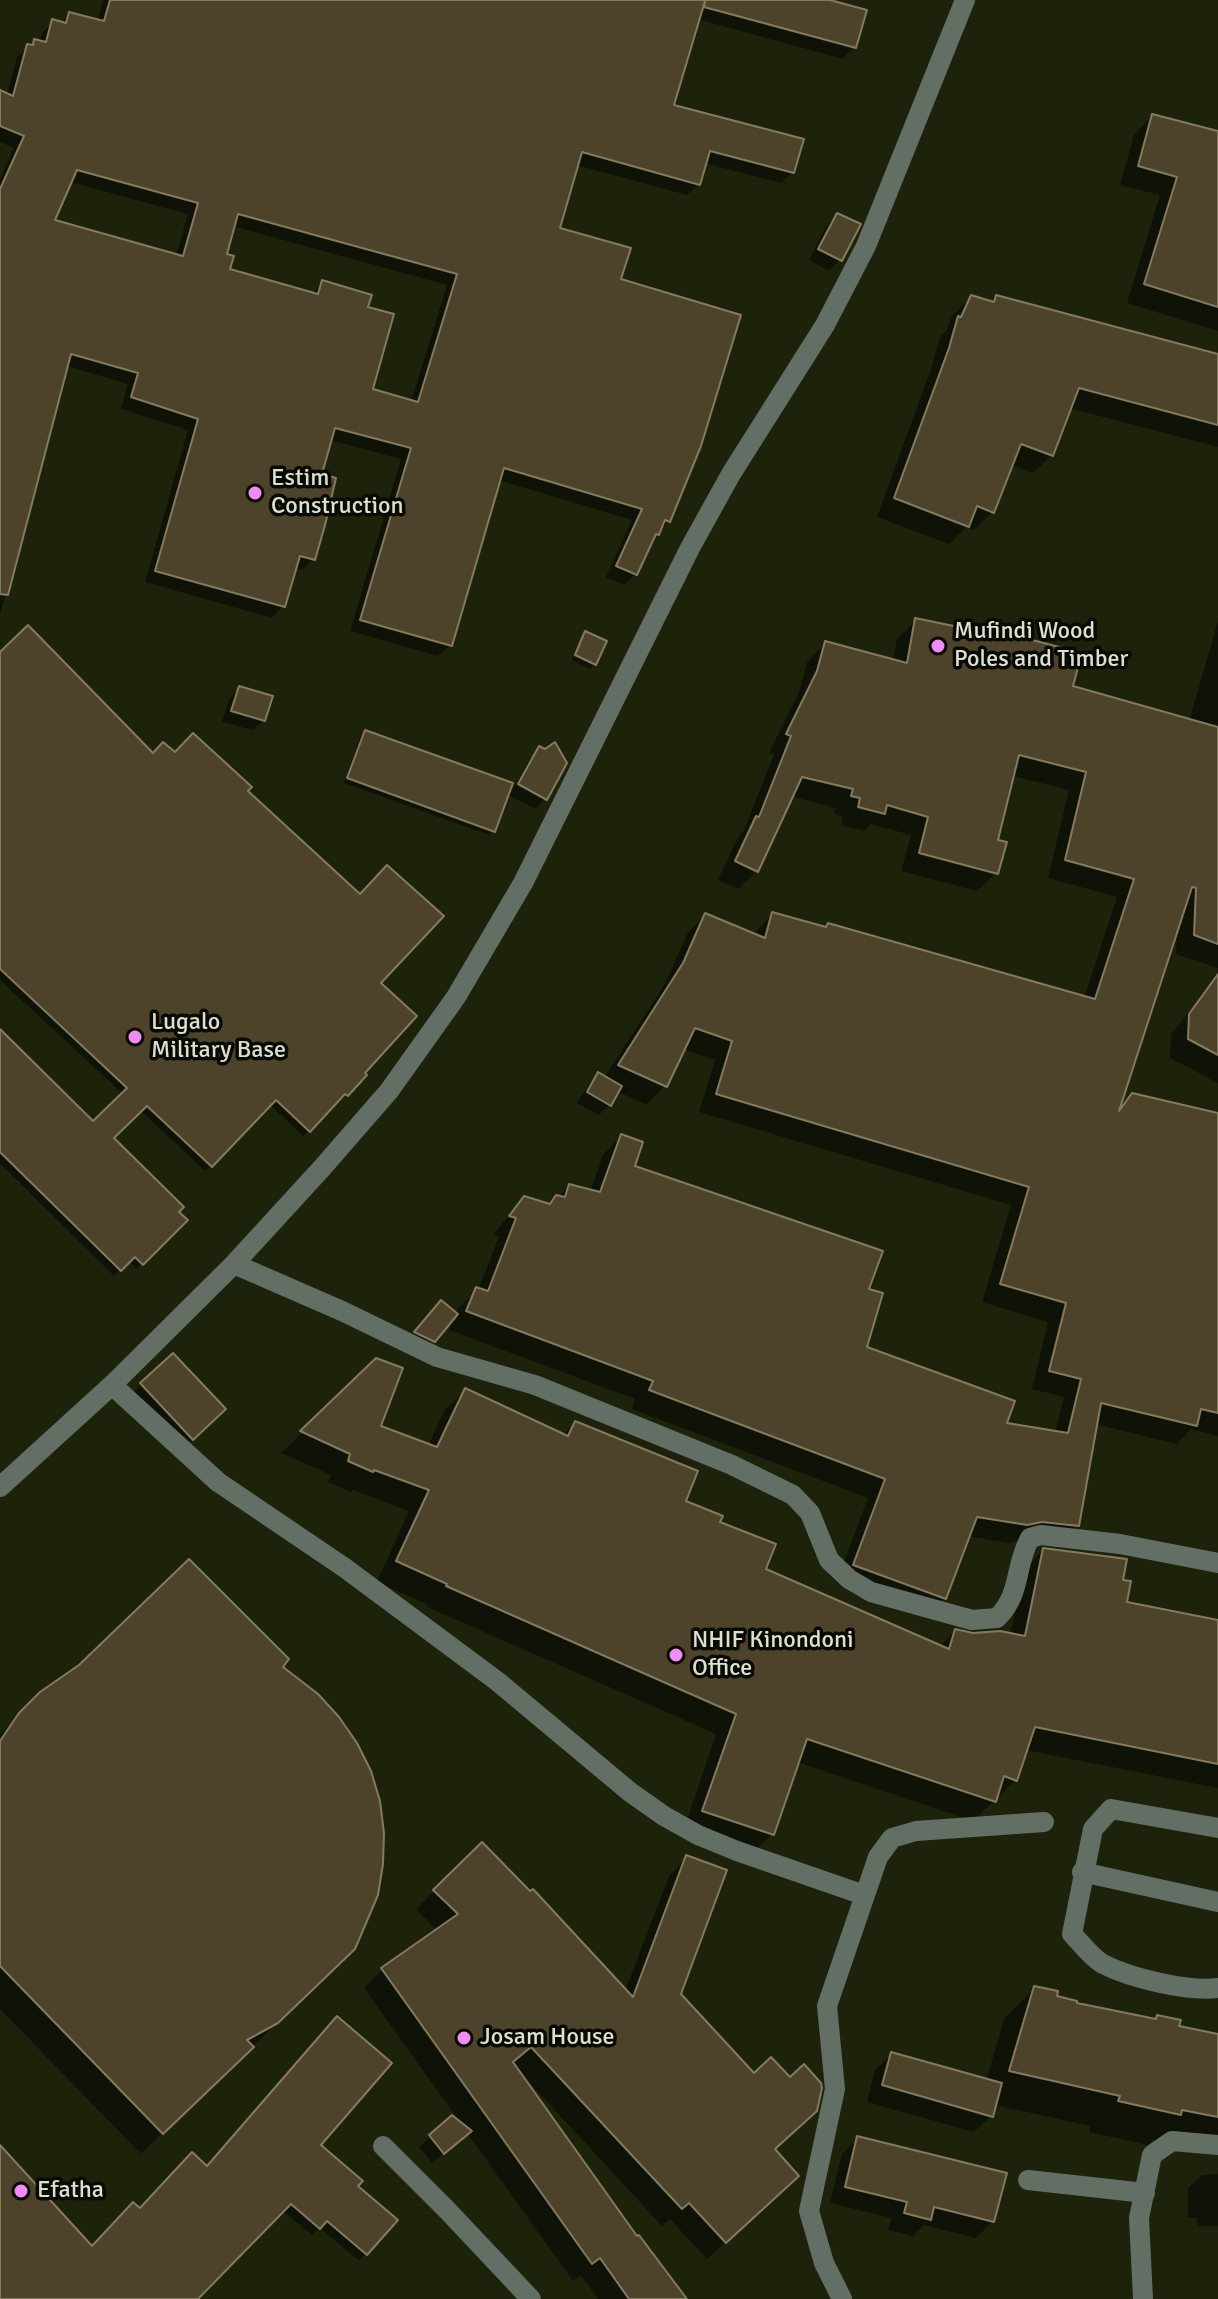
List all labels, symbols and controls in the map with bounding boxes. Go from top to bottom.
place label: Estim Construction [271,465,404,521]
marker: Estim Construction [246,484,264,502]
place label: Mufindi Wood Poles and Timber [954,618,1128,674]
marker: Mufindi Wood Poles and Timber [929,637,947,655]
place label: Lugalo Military Base [151,1009,286,1065]
marker: Lugalo Military Base [126,1028,144,1046]
place label: NHIF Kinondoni Office [692,1627,854,1683]
marker: NHIF Kinondoni Office [667,1646,685,1664]
place label: Josam House [480,2024,615,2052]
marker: Josam House [455,2029,473,2047]
place label: Efatha [37,2177,104,2205]
marker: Efatha [12,2182,30,2200]

